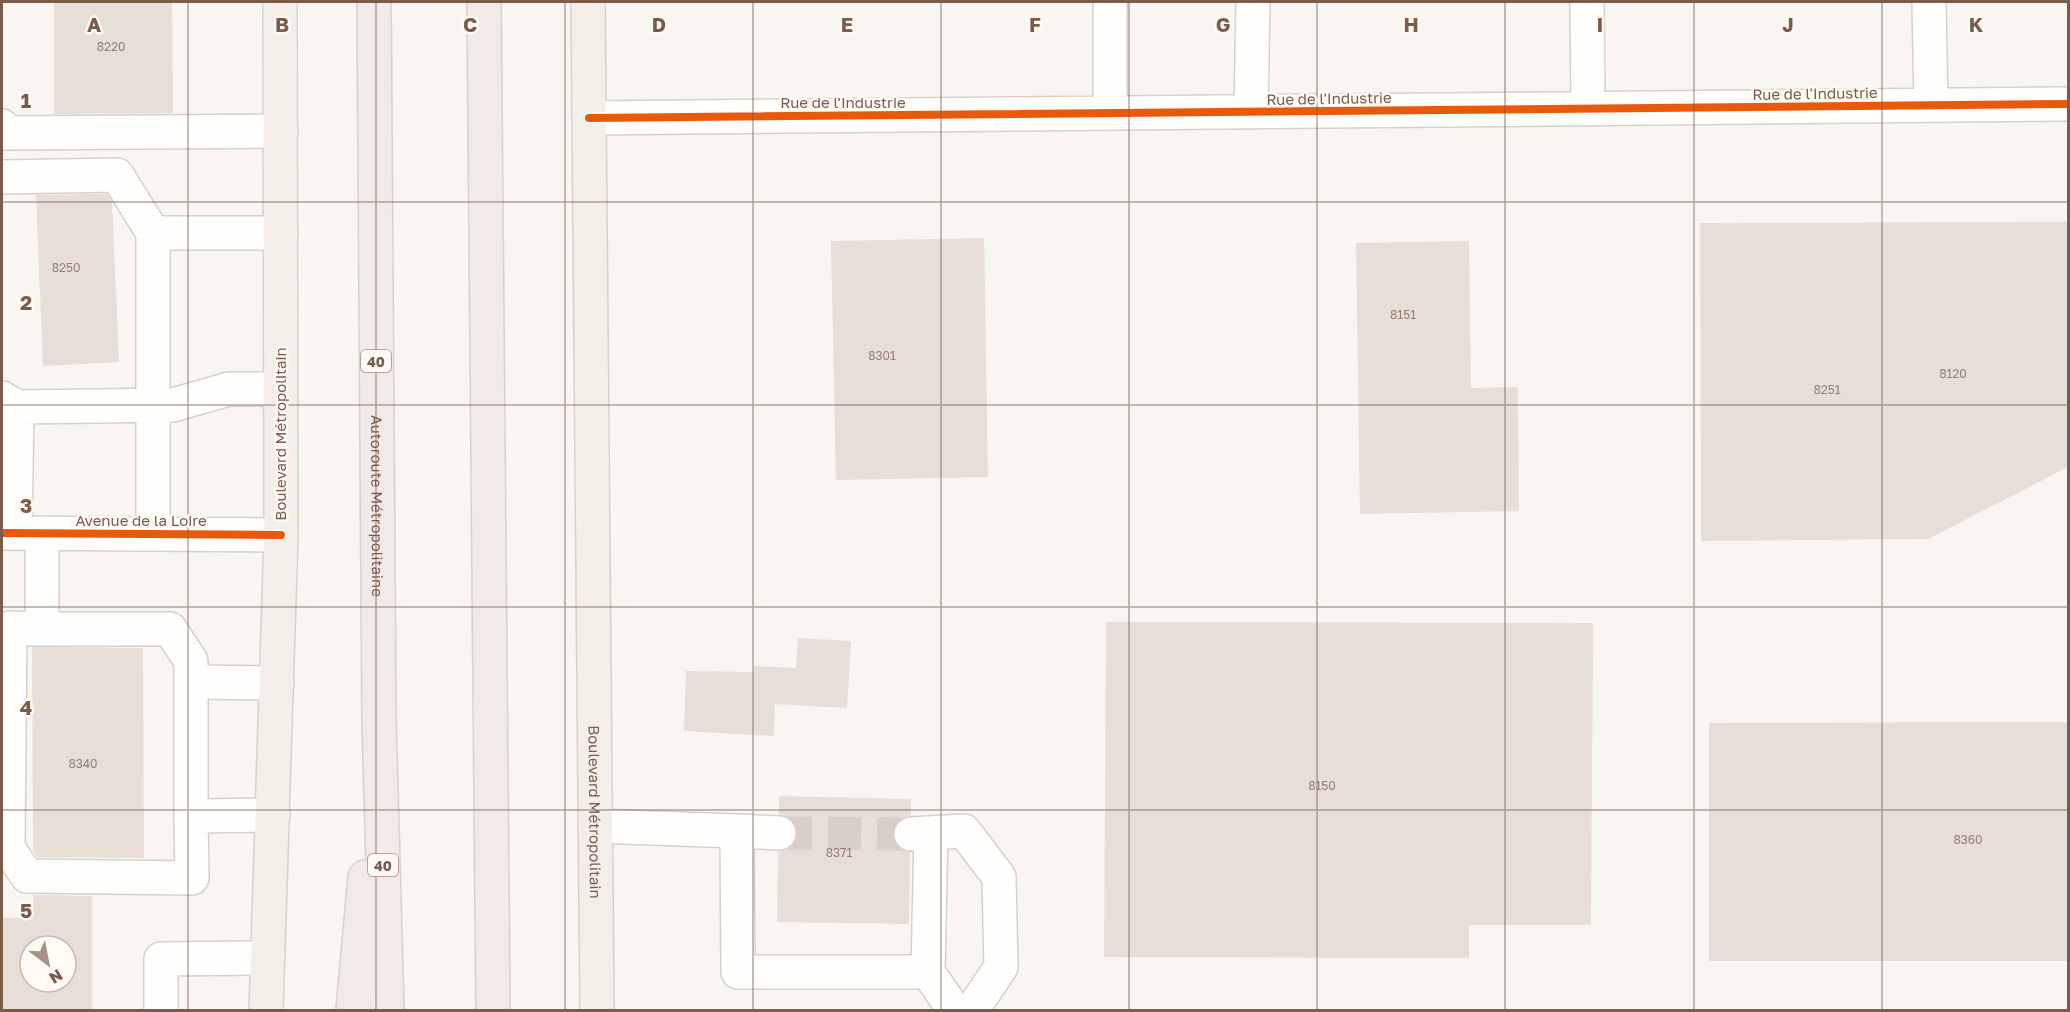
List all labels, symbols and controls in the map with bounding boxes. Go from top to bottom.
text: A [87,12,101,36]
text: B [275,12,289,36]
text: C [463,12,477,36]
text: D [652,12,666,36]
text: E [841,12,853,36]
text: F [1029,12,1041,36]
text: G [1216,12,1230,36]
text: H [1403,12,1419,36]
text: I [1597,12,1603,36]
text: J [1782,12,1794,36]
text: K [1969,12,1984,36]
house number: 8220 [97,39,125,54]
street label: Rue de l'Industrie [1752,83,1878,103]
text: 1 [21,88,31,112]
street label: Rue de l'Industrie [1266,88,1392,108]
street label: Rue de l'Industrie [780,93,906,111]
house number: 8250 [52,260,80,275]
text: 2 [20,290,32,314]
house number: 8151 [1390,307,1416,322]
street label: Boulevard Métropolitain [271,347,289,521]
house number: 8301 [868,348,896,363]
road number: 40 [361,350,391,372]
house number: 8120 [1939,366,1967,381]
house number: 8251 [1813,382,1841,397]
street label: Autoroute Métropolitaine [368,415,387,597]
text: 3 [20,493,32,517]
street label: Avenue de la Loire [75,511,207,529]
text: 4 [20,695,32,719]
street label: Boulevard Métropolitain [585,725,605,899]
house number: 8340 [68,756,98,771]
house number: 8150 [1308,778,1336,793]
house number: 8360 [1953,832,1983,847]
house number: 8371 [826,845,852,860]
road number: 40 [368,854,398,876]
text: 5 [20,898,32,922]
north arrow [18,934,78,994]
text: N [45,965,66,988]

